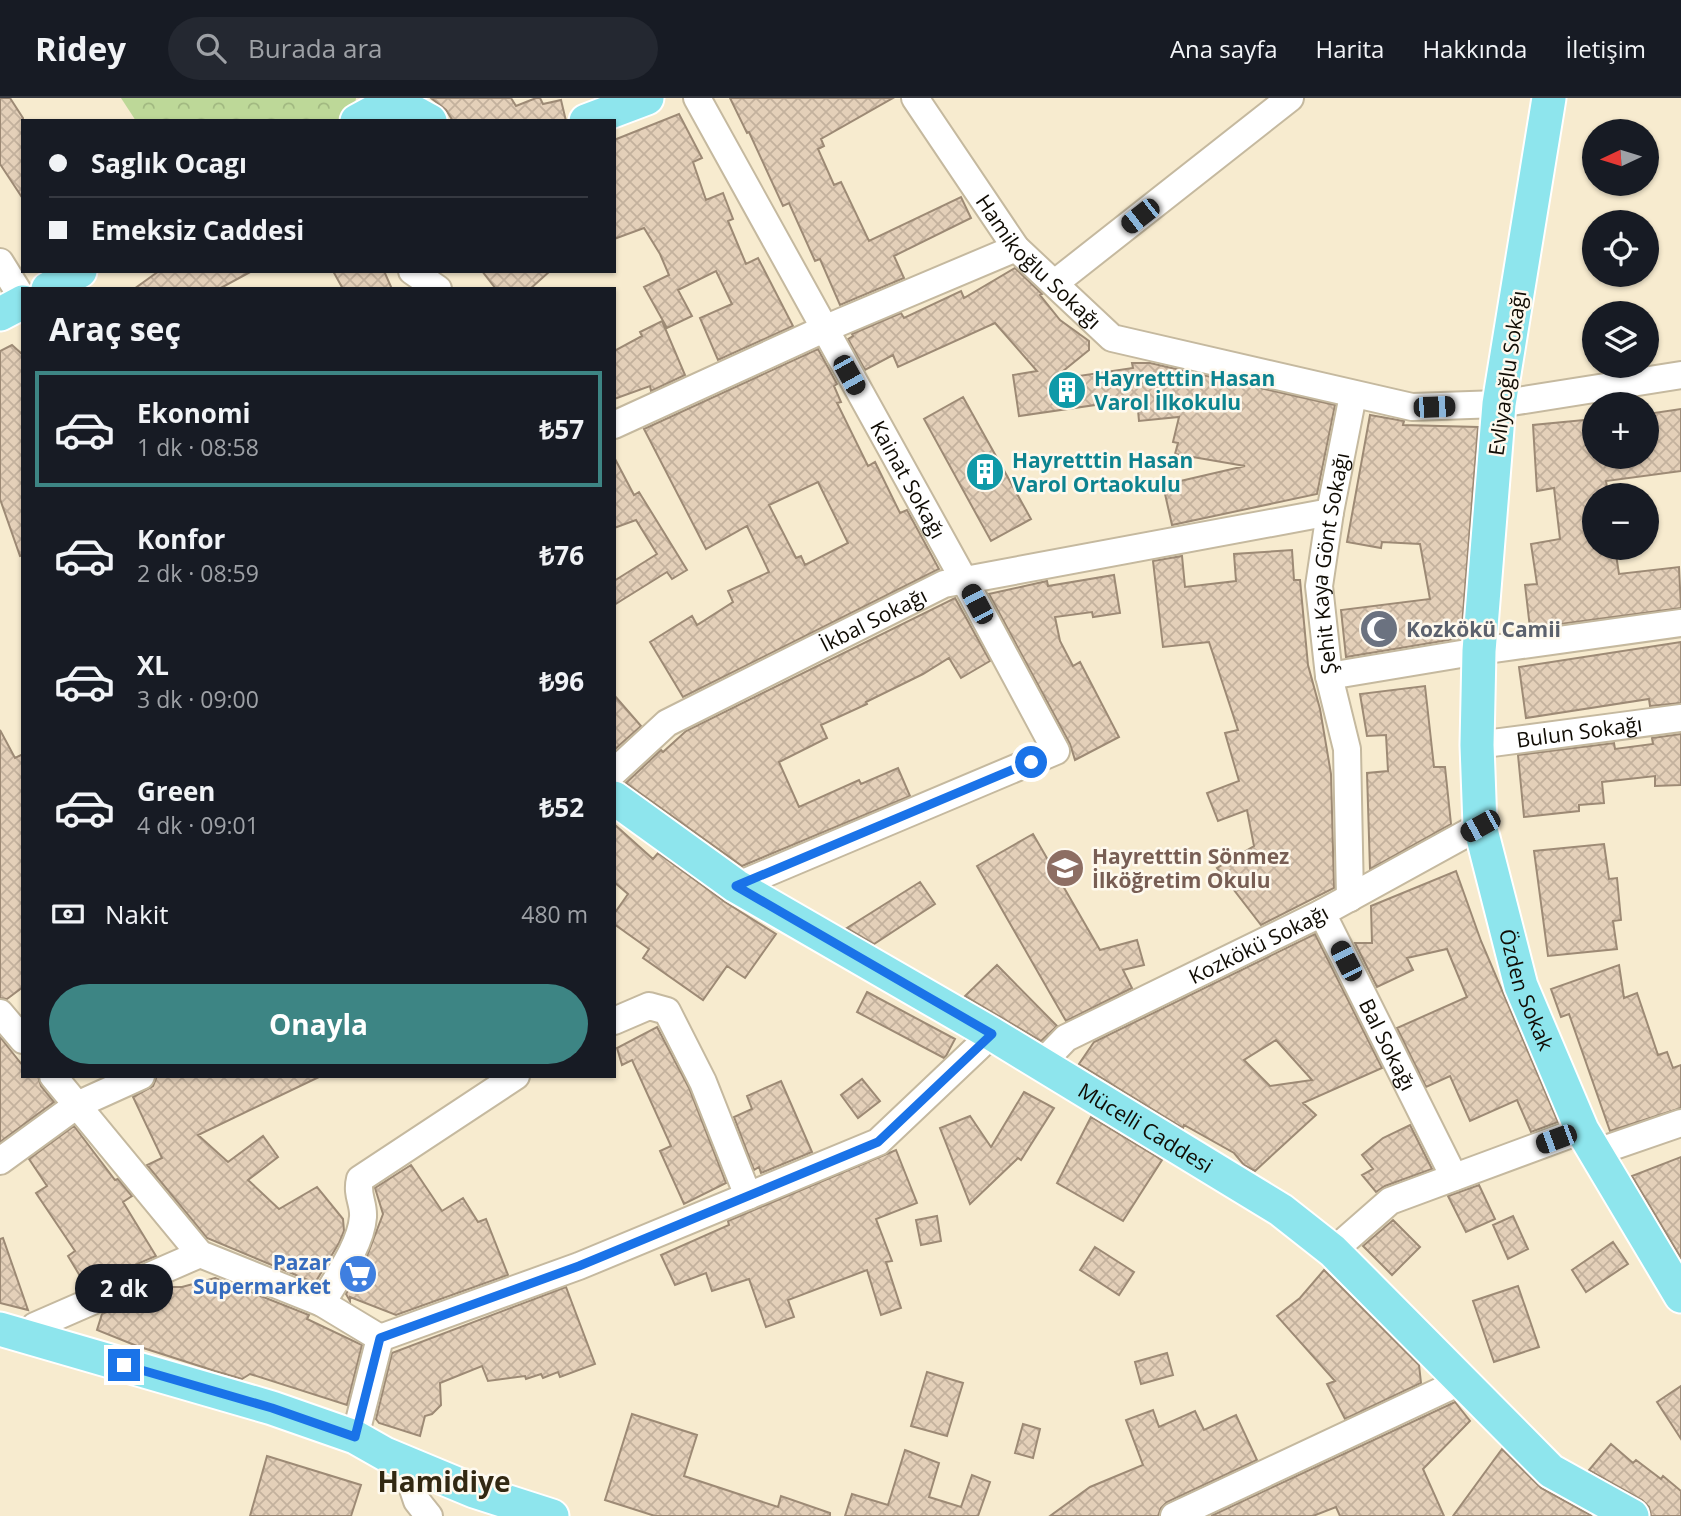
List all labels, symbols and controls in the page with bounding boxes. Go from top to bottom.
search box [168,17,658,80]
text: Ridey [35,26,126,71]
icon: search [192,29,230,67]
text: Burada ara [248,30,382,66]
text: Ana sayfa [1170,32,1278,65]
text: Harita [1316,32,1384,65]
text: Hakkında [1422,32,1527,65]
text: İletişim [1565,32,1646,65]
north arrow [1582,119,1659,196]
map controls [1582,119,1659,560]
text: Saglık Ocagı [91,145,247,181]
street label: Hamikoğlu Sokağı [970,189,1108,335]
car [1117,195,1164,237]
button: locate [1582,210,1659,287]
text: Emeksiz Caddesi [91,212,304,248]
street label: Evliyaoğlu Sokağı [1482,289,1532,457]
button: layers [1582,301,1659,378]
text: Araç seç [49,307,181,350]
car [830,352,869,398]
place label: Hayretttin Hasan Varol İlkokulu [1094,364,1275,416]
building icon: Hayretttin Hasan Varol İlkokulu [1046,369,1088,411]
button: + [1582,392,1659,469]
text: Ekonomi [137,395,250,431]
car [1413,396,1456,418]
icon: car [53,398,116,461]
text: ₺57 [539,411,584,447]
street label: Kainat Sokağı [864,415,952,543]
text: 1 dk · 08:58 [137,431,259,463]
place label: Hayretttin Hasan Varol Ortaokulu [1012,446,1193,498]
street label: Şehit Kaya Gönt Sokağı [1305,450,1355,676]
building icon: Hayretttin Hasan Varol Ortaokulu [964,451,1006,493]
button: − [1582,483,1659,560]
text: Konfor [137,521,225,557]
icon: car [53,524,116,587]
text: ₺76 [539,537,584,573]
text: 2 dk · 08:59 [137,557,259,589]
street label: İkbal Sokağı [815,581,931,658]
car [958,581,997,627]
mosque icon: Kozkökü Camii [1358,608,1400,650]
place label: Kozkökü Camii [1406,615,1561,643]
text: XL [137,647,169,683]
icon: car [53,650,116,713]
text: ₺96 [539,663,584,699]
text: 3 dk · 09:00 [137,683,259,715]
street label: Bulun Sokağı [1515,709,1644,754]
route start [1015,746,1047,778]
text: Green [137,773,215,809]
icon: car [53,776,116,839]
text: ₺52 [539,789,584,825]
car [1457,807,1504,845]
text: 4 dk · 09:01 [137,809,259,841]
place label: Hayretttin Sönmez İlköğretim Okulu [1092,842,1289,894]
school or university icon: Hayretttin Sönmez İlköğretim Okulu [1044,847,1086,889]
icon: cash [49,895,87,933]
text: Nakit [105,896,169,932]
text: 480 m [521,898,588,930]
street label: Kozkökü Sokağı [1184,898,1333,990]
street label: Özden Sokak [1493,926,1561,1054]
car [1328,938,1365,984]
button: Onayla [49,984,588,1064]
street label: Bal Sokağı [1353,994,1423,1095]
street label: Mücelli Caddesi [1073,1076,1218,1179]
car [1533,1122,1580,1156]
place label: Pazar Supermarket [193,1248,331,1300]
supermarket icon: Pazar Supermarket [337,1253,379,1295]
callout: 2 dk [75,1264,173,1312]
text: 2 dk [100,1272,148,1304]
route end [108,1349,140,1381]
district label: Hamidiye [377,1462,511,1500]

